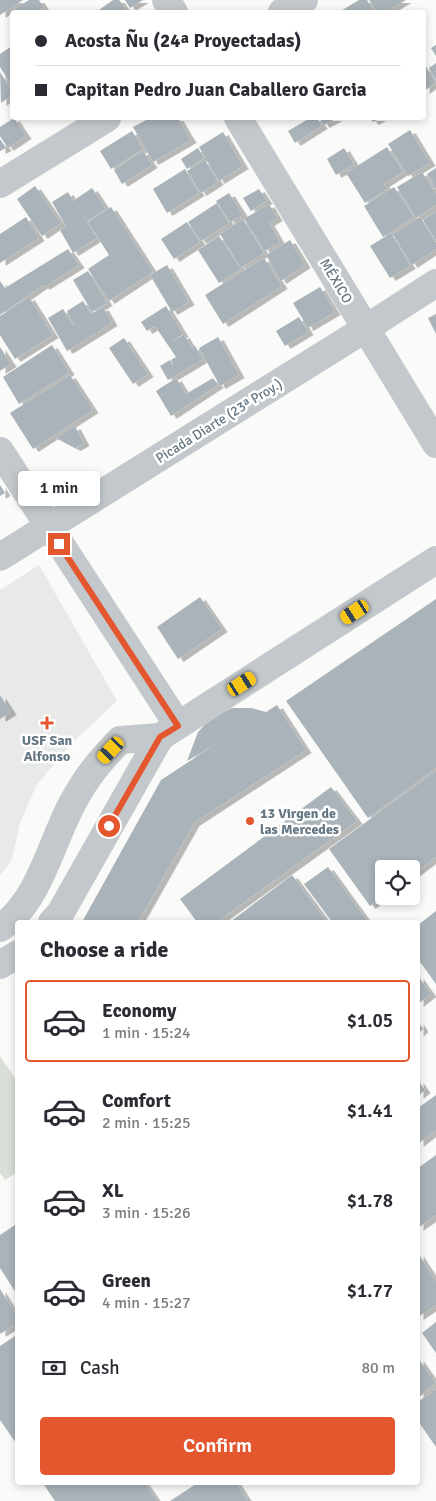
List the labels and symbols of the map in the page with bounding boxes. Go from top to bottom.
street label: MÉXICO [316,256,356,306]
street label: Picada Diarte (23ª Proy.) [153,375,285,467]
callout: 1 min [18,472,100,506]
route end [48,533,70,555]
car [338,598,371,626]
car [225,670,258,698]
marker: USF San Alfonso [40,716,54,730]
place label: USF San Alfonso [22,732,73,765]
car [95,734,126,766]
place label: 13 Virgen de las Mercedes [260,805,339,838]
route start [98,815,120,837]
marker: 13 Virgen de las Mercedes [244,815,256,827]

